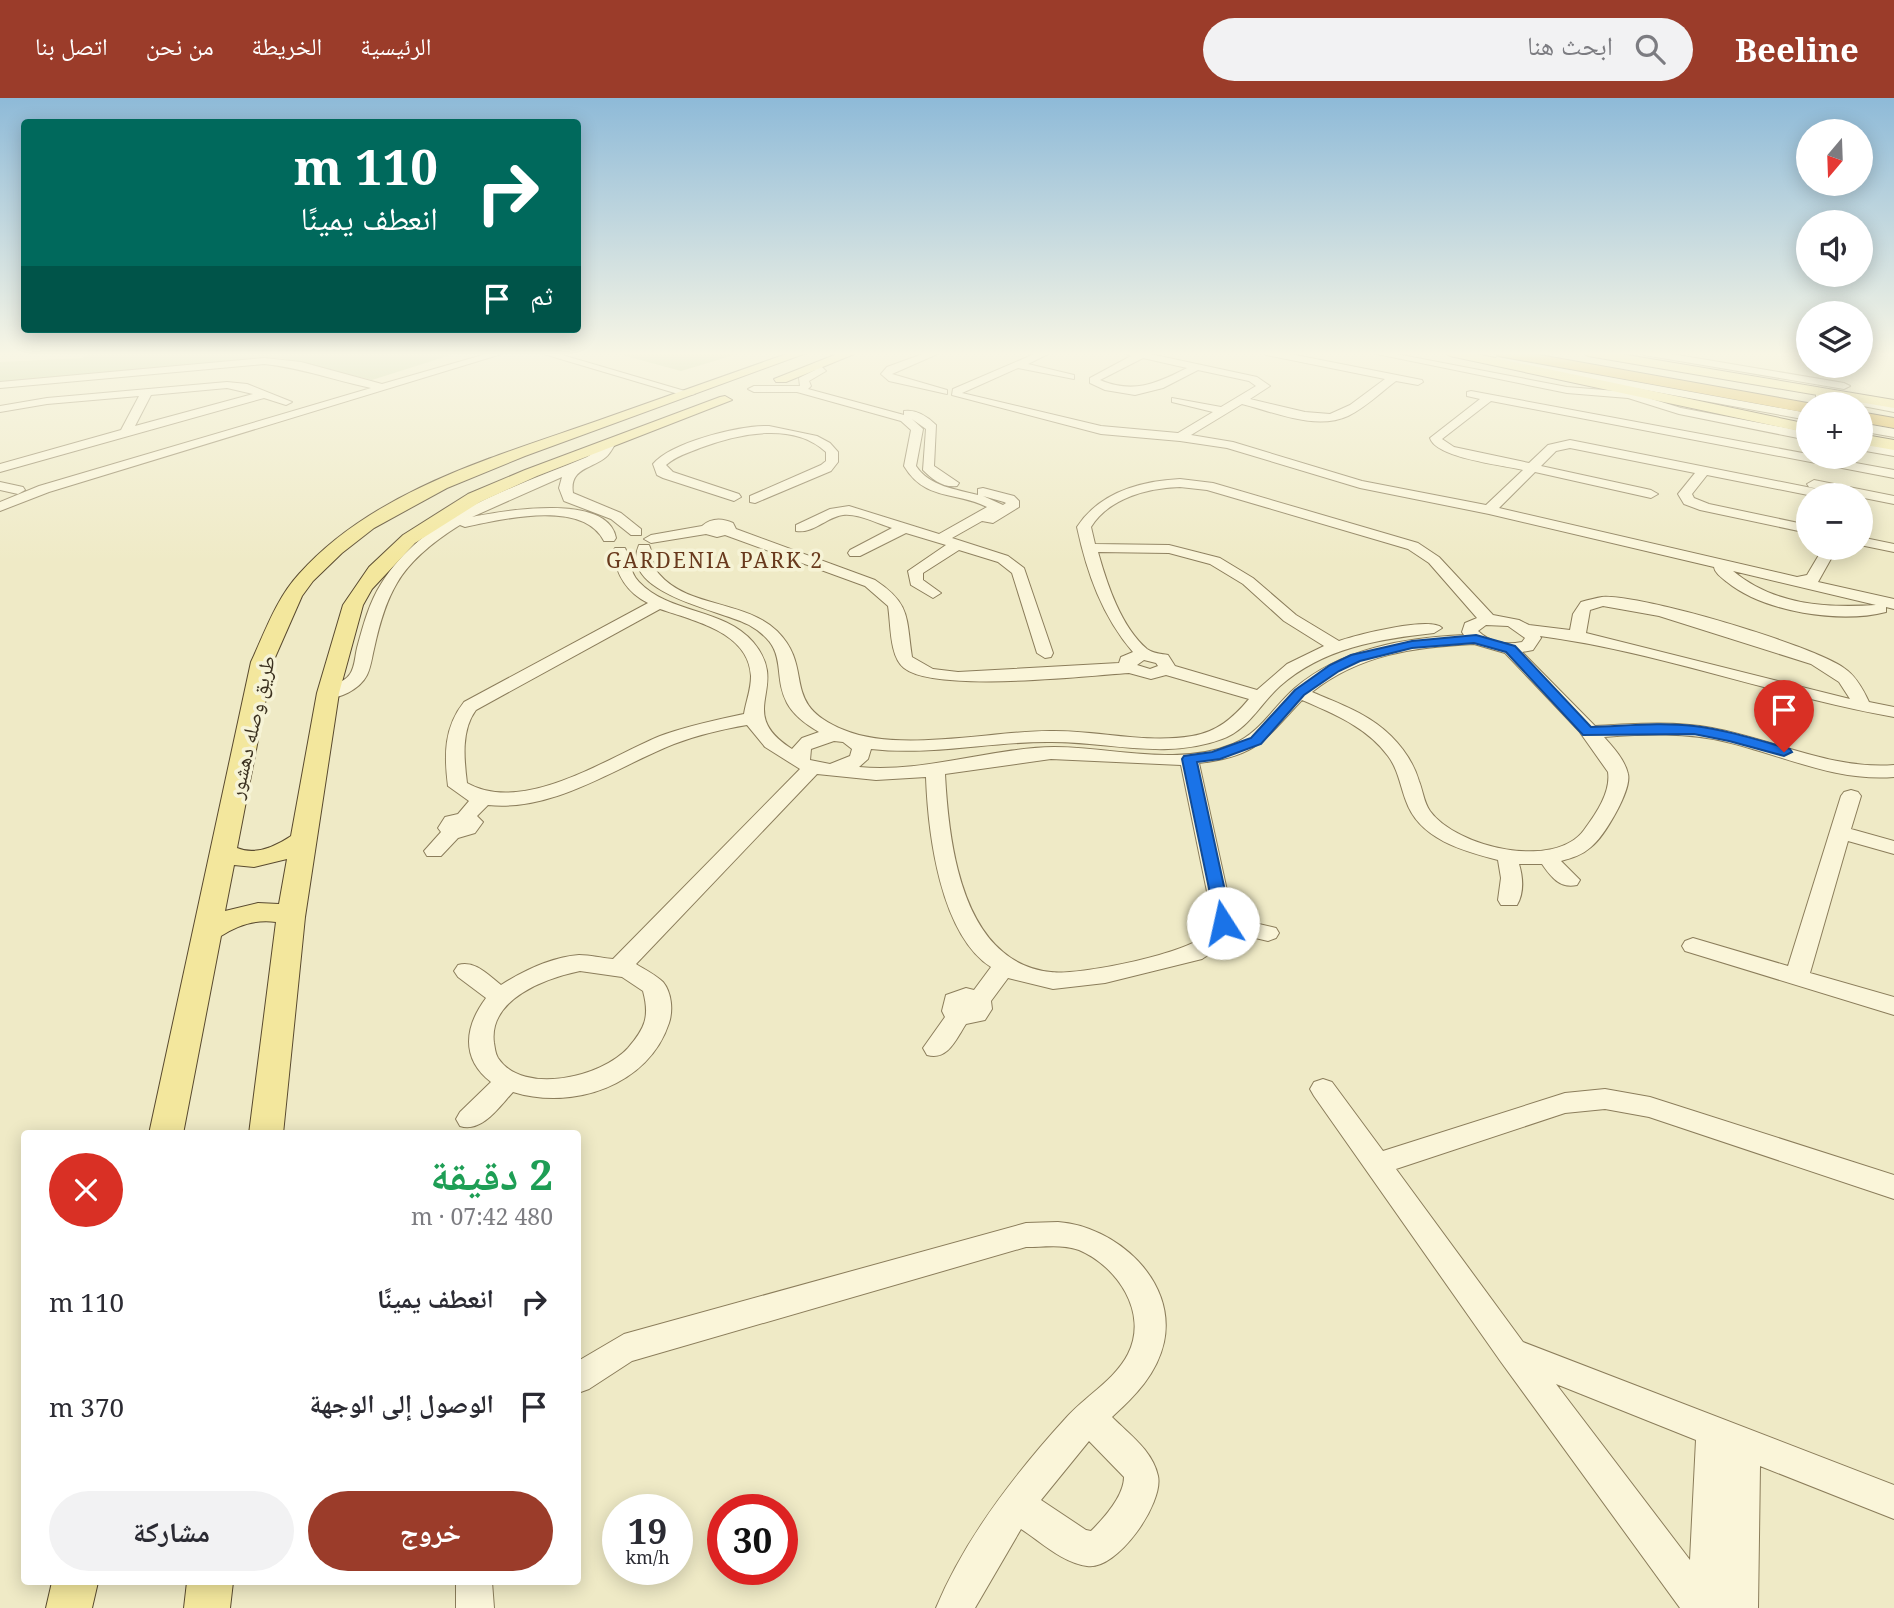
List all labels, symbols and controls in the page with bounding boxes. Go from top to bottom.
search box [1203,18,1693,81]
text: ابحث هنا [1527,27,1613,63]
text: Beeline [1735,27,1859,72]
text: اتصل بنا [35,29,108,62]
text: من نحن [146,29,214,62]
text: الخريطة [252,29,322,62]
text: الرئيسية [360,29,431,62]
icon: search [1631,30,1669,68]
north arrow [1796,119,1872,196]
map controls [1796,119,1873,560]
text: 110 m [294,133,438,199]
icon: right [462,147,553,238]
text: انعطف يمينًا [301,196,438,239]
button: sound [1796,210,1873,287]
text: ثم [530,277,553,313]
icon: arrive [478,280,516,318]
button: layers [1796,301,1873,378]
button: + [1796,392,1873,469]
button: − [1796,483,1873,560]
district label: GARDENIA PARK 2 [606,546,824,574]
street label: طريق وصله دهشور [221,652,281,802]
pin [1754,680,1814,752]
icon: arrive [1765,691,1803,729]
position arrow [1186,886,1260,960]
text: 2 دقيقة [430,1145,553,1202]
button: close [49,1153,123,1227]
text: 480 m · 07:42 [411,1200,553,1232]
text: انعطف يمينًا [377,1280,494,1316]
icon: right [515,1283,553,1321]
text: 110 m [49,1284,124,1320]
text: الوصول إلى الوجهة [310,1385,494,1421]
icon: arrive [515,1388,553,1426]
text: 370 m [49,1389,124,1425]
button: مشاركة [49,1491,294,1571]
button: خروج [308,1491,553,1571]
speed limit sign: 30 [707,1494,798,1585]
text: 19 [628,1507,667,1554]
text: km/h [625,1545,670,1569]

